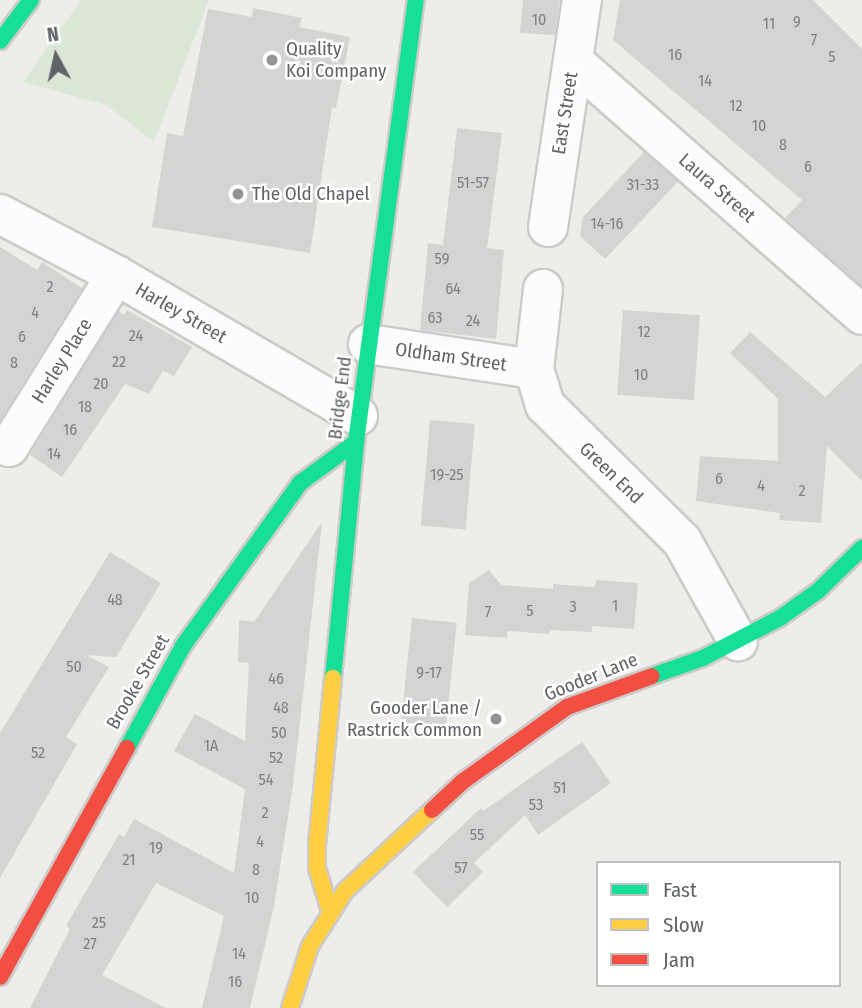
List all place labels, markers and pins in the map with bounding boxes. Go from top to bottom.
place label: Quality Koi Company [286,38,387,82]
marker: Quality Koi Company [264,52,280,68]
place label: The Old Chapel [252,183,369,205]
marker: The Old Chapel [230,186,246,202]
place label: Gooder Lane / Rastrick Common [347,697,482,741]
marker: Gooder Lane / Rastrick Common [488,711,504,727]

